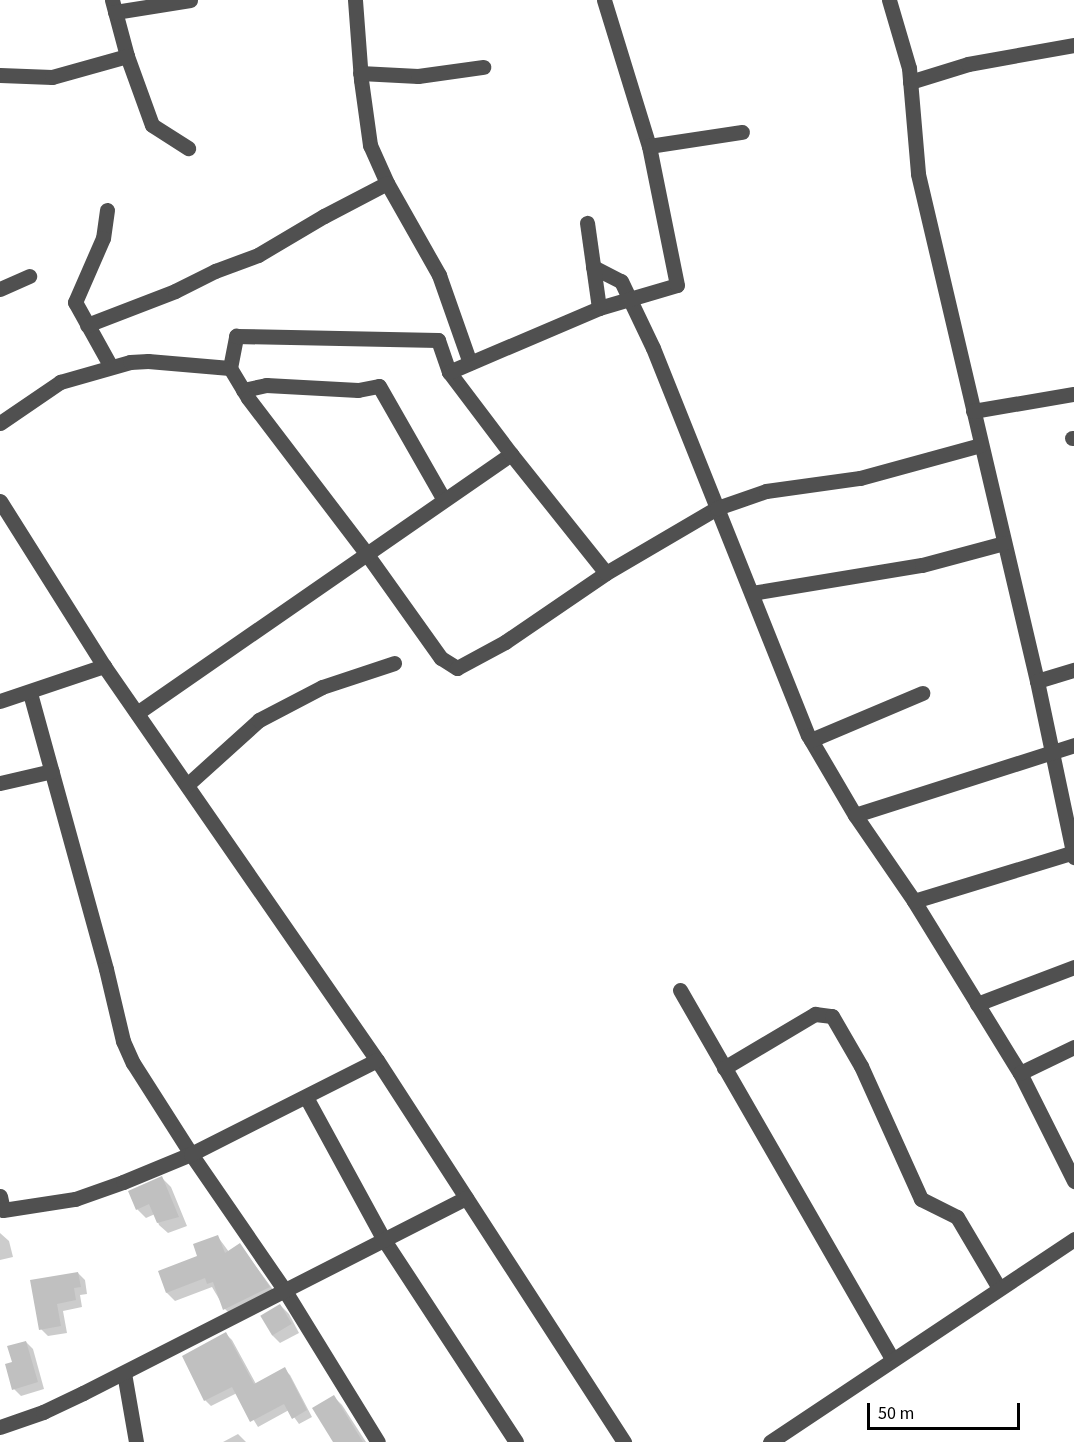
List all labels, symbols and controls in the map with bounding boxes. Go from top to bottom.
scale bar [870,1391,1023,1429]
text: 50 m [878,1401,914,1426]

